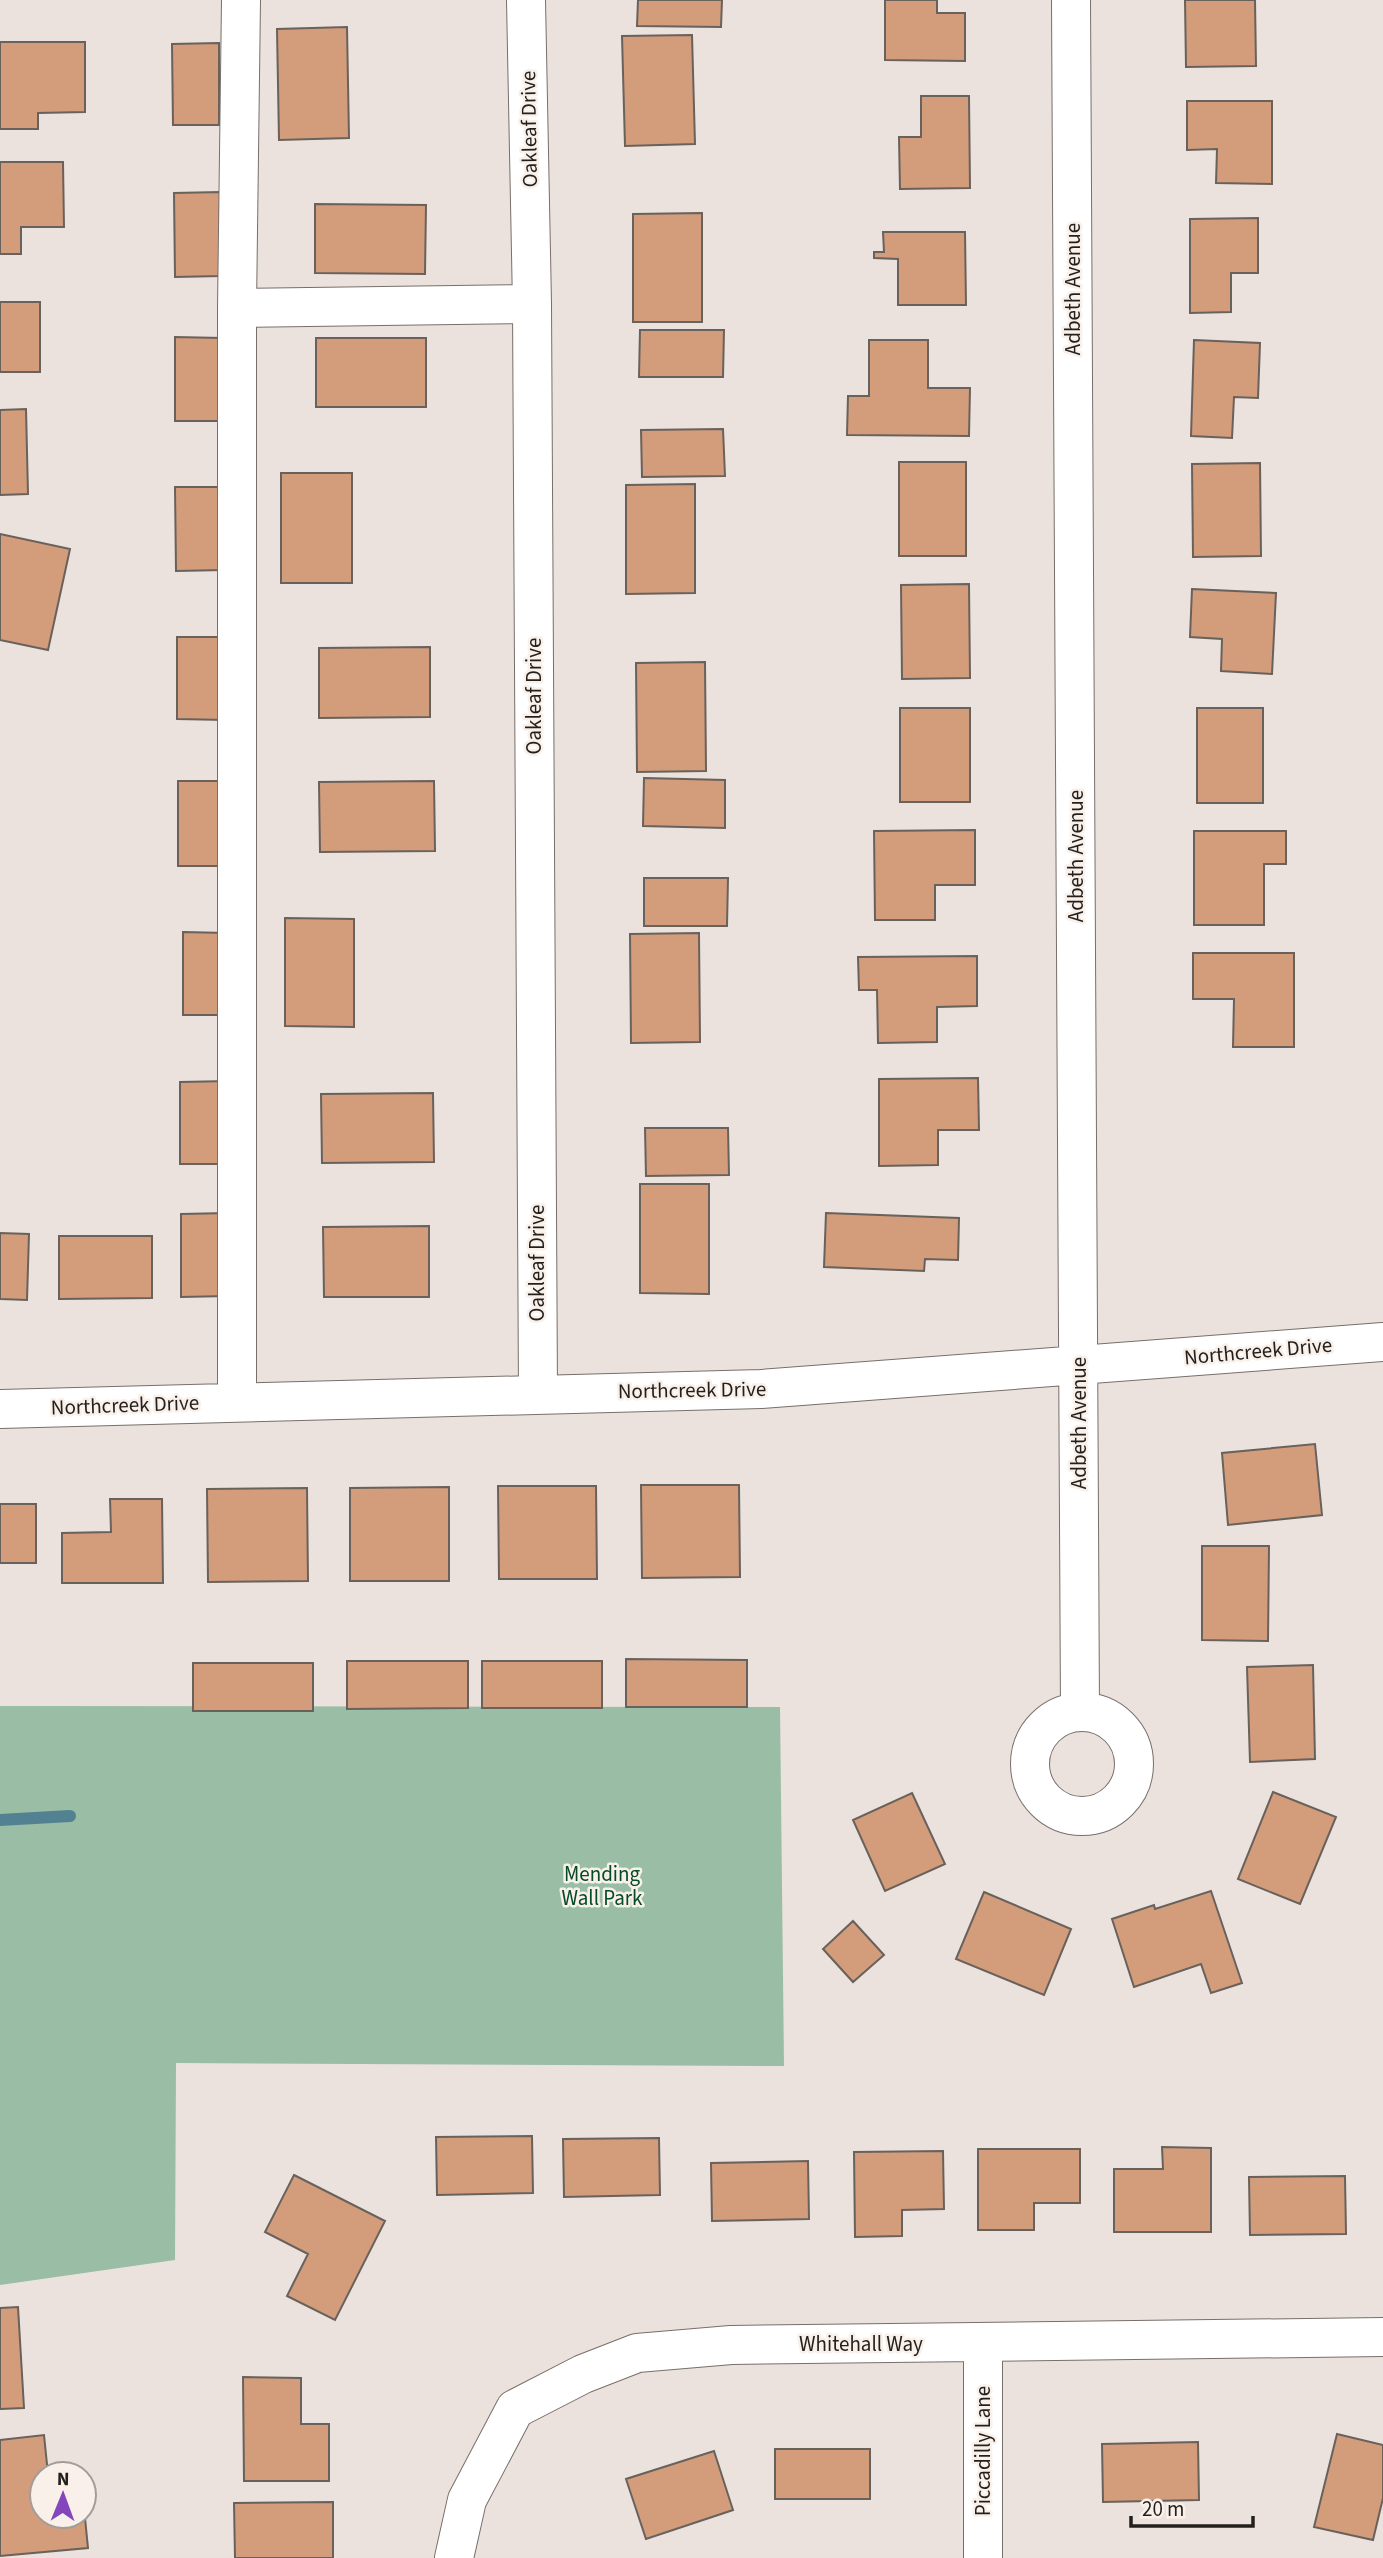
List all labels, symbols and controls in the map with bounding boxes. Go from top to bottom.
street label: Oakleaf Drive [513,70,545,188]
street label: Adbeth Avenue [1058,223,1088,355]
street label: Oakleaf Drive [519,638,549,754]
street label: Adbeth Avenue [1061,790,1091,922]
street label: Oakleaf Drive [522,1205,552,1321]
street label: Northcreek Drive [1183,1330,1333,1372]
street label: Adbeth Avenue [1064,1357,1094,1489]
street label: Northcreek Drive [618,1374,766,1406]
street label: Northcreek Drive [50,1387,200,1423]
park label: Mending Wall Park [562,1859,643,1913]
street label: Whitehall Way [799,2329,923,2359]
street label: Piccadilly Lane [968,2386,998,2516]
north arrow [28,2460,98,2530]
text: N [57,2466,70,2493]
scale bar [1131,2484,1254,2528]
text: 20 m [1142,2494,1184,2524]

